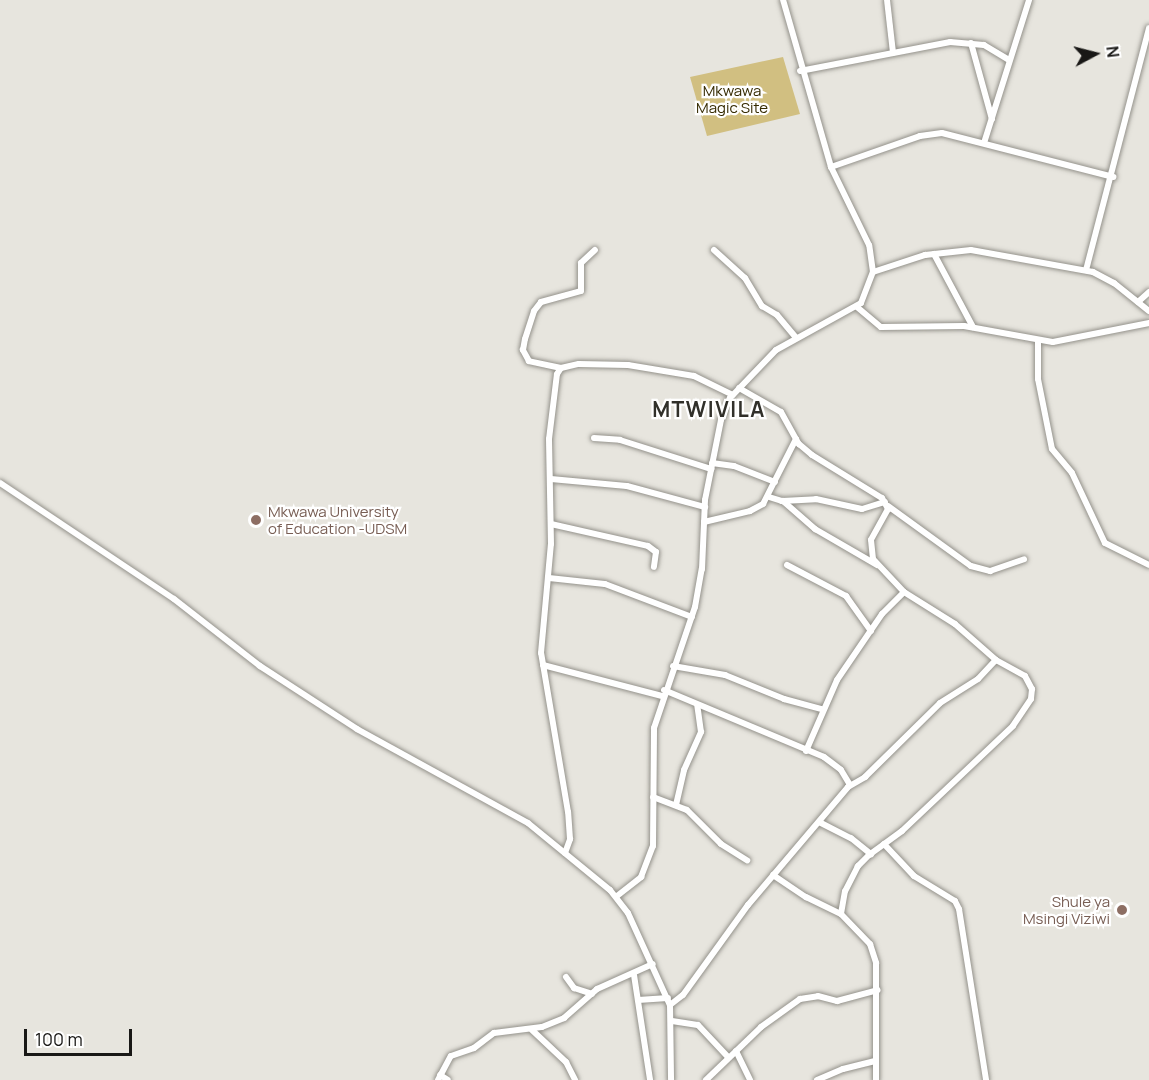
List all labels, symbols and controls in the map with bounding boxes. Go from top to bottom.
north arrow [1065,24,1125,84]
text: N [1101,45,1124,59]
park label: Mkwawa Magic Site [696,81,768,116]
district label: MTWIVILA [652,396,766,422]
place label: Mkwawa University of Education -UDSM [268,502,407,537]
marker: Mkwawa University of Education -UDSM [249,513,263,527]
place label: Shule ya Msingi Viziwi [1023,892,1110,927]
marker: Shule ya Msingi Viziwi [1115,903,1129,917]
scale bar [27,1017,135,1055]
text: 100 m [35,1027,83,1051]

